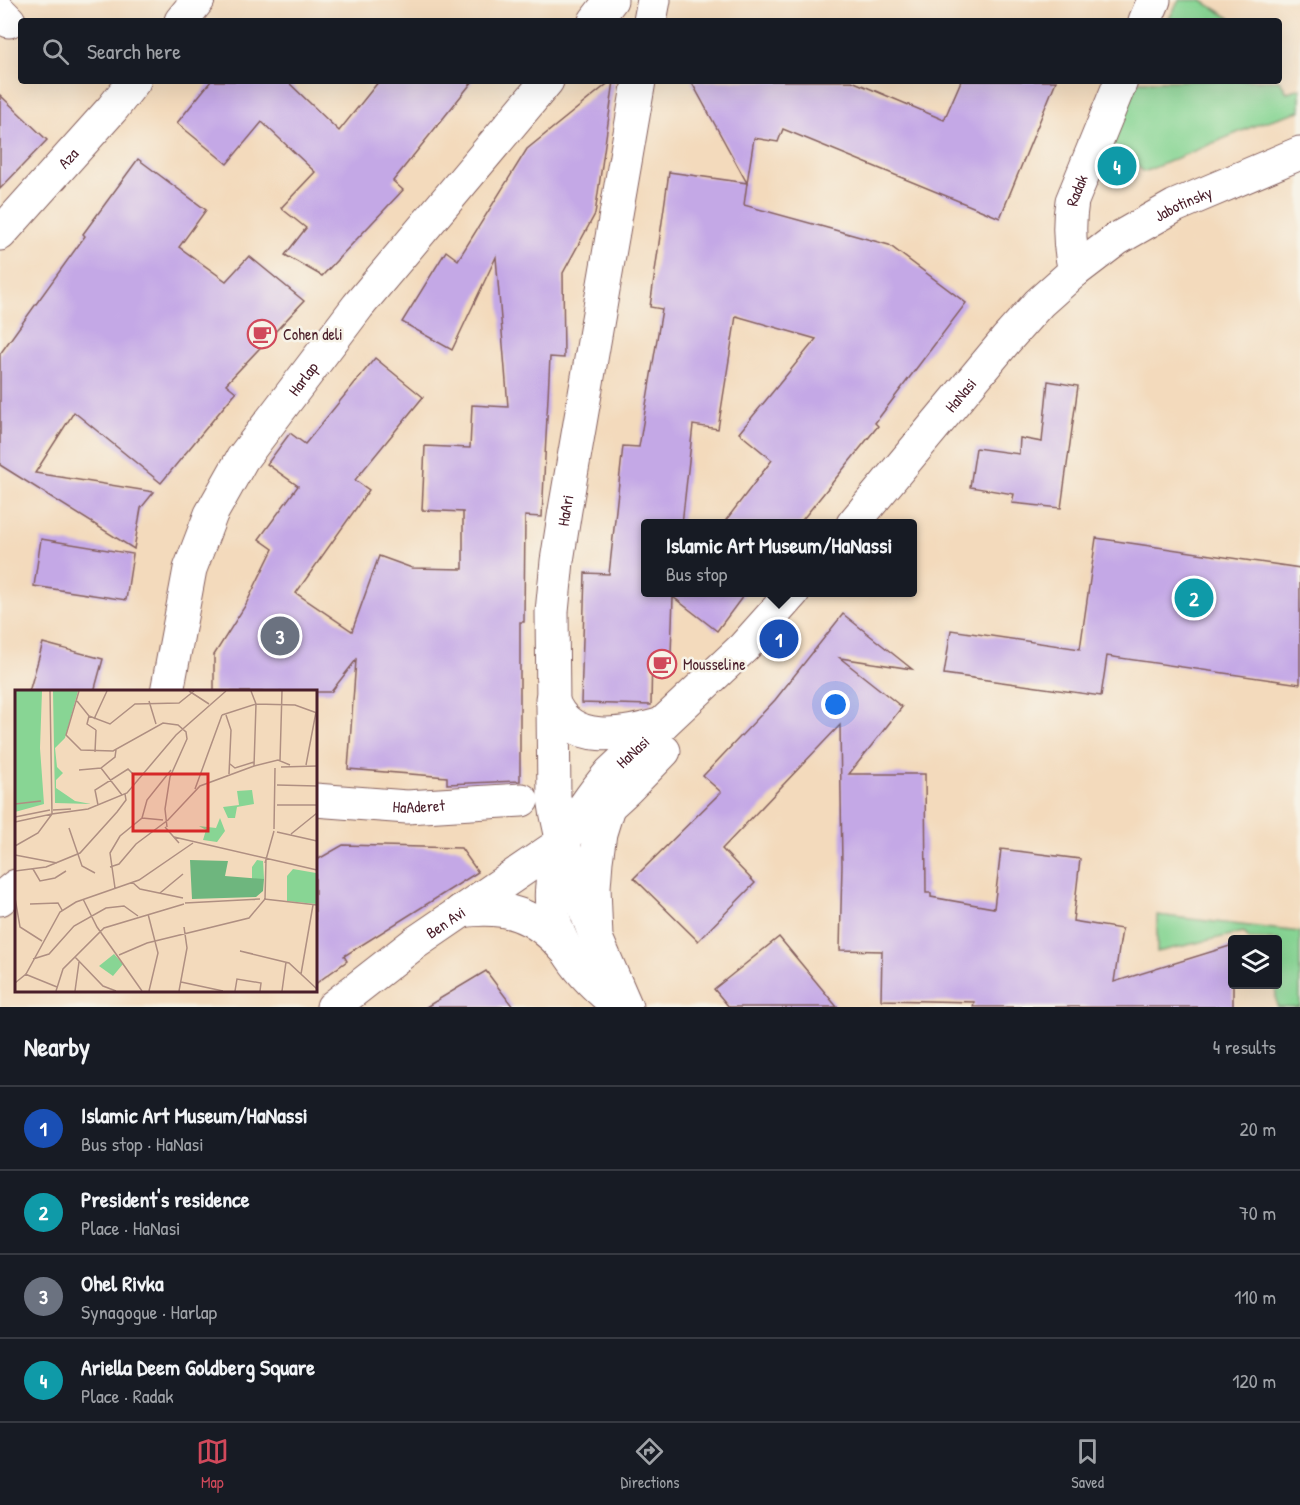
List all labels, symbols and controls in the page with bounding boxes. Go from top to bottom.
search box [18,18,1282,84]
icon: search [39,35,72,68]
text: Search here [87,36,181,66]
street label: Aza [53,143,83,173]
pin: 4 [1098,144,1136,188]
street label: Radak [1060,171,1093,208]
street label: Jabotinsky [1150,181,1215,227]
cafe icon: Cohen deli [246,318,278,350]
place label: Cohen deli [283,323,343,345]
street label: Harlap [283,357,323,400]
street label: HaNasi [940,373,981,417]
street label: HaAri [552,493,578,528]
popup [641,519,917,597]
text: Islamic Art Museum/HaNassi [666,530,892,560]
text: Bus stop [666,560,727,587]
pin: 2 [1174,576,1214,620]
pin: 3 [260,614,300,658]
pin: 1 [760,616,798,662]
cafe icon: Mousseline [646,648,678,680]
place label: Mousseline [683,653,746,675]
inset map [15,690,316,992]
your location [821,690,850,719]
street label: HaNasi [611,731,654,773]
street label: HaAderet [392,794,446,818]
street label: Ben Avi [421,901,470,943]
map controls [1228,935,1282,989]
button: layers [1228,935,1282,989]
text: Nearby [24,1029,90,1064]
text: 4 results [1213,1033,1276,1060]
text: Islamic Art Museum/HaNassi [81,1100,308,1130]
text: 1 [40,1115,47,1142]
text: 20 m [1239,1115,1276,1142]
text: Bus stop · HaNasi [81,1130,204,1157]
text: President's residence [81,1184,249,1214]
text: 2 [39,1199,48,1226]
text: 70 m [1239,1199,1276,1226]
text: Place · HaNasi [81,1214,181,1241]
text: Ohel Rivka [81,1268,164,1298]
text: 3 [39,1283,48,1310]
text: 110 m [1234,1283,1276,1310]
text: Synagogue · Harlap [81,1298,217,1325]
text: Ariella Deem Goldberg Square [81,1352,315,1382]
text: 4 [40,1367,47,1394]
text: 120 m [1232,1367,1276,1394]
text: Place · Radak [81,1382,174,1409]
tab: Map [196,1435,229,1493]
tab: Directions [621,1435,679,1493]
tab: Saved [1071,1435,1104,1493]

